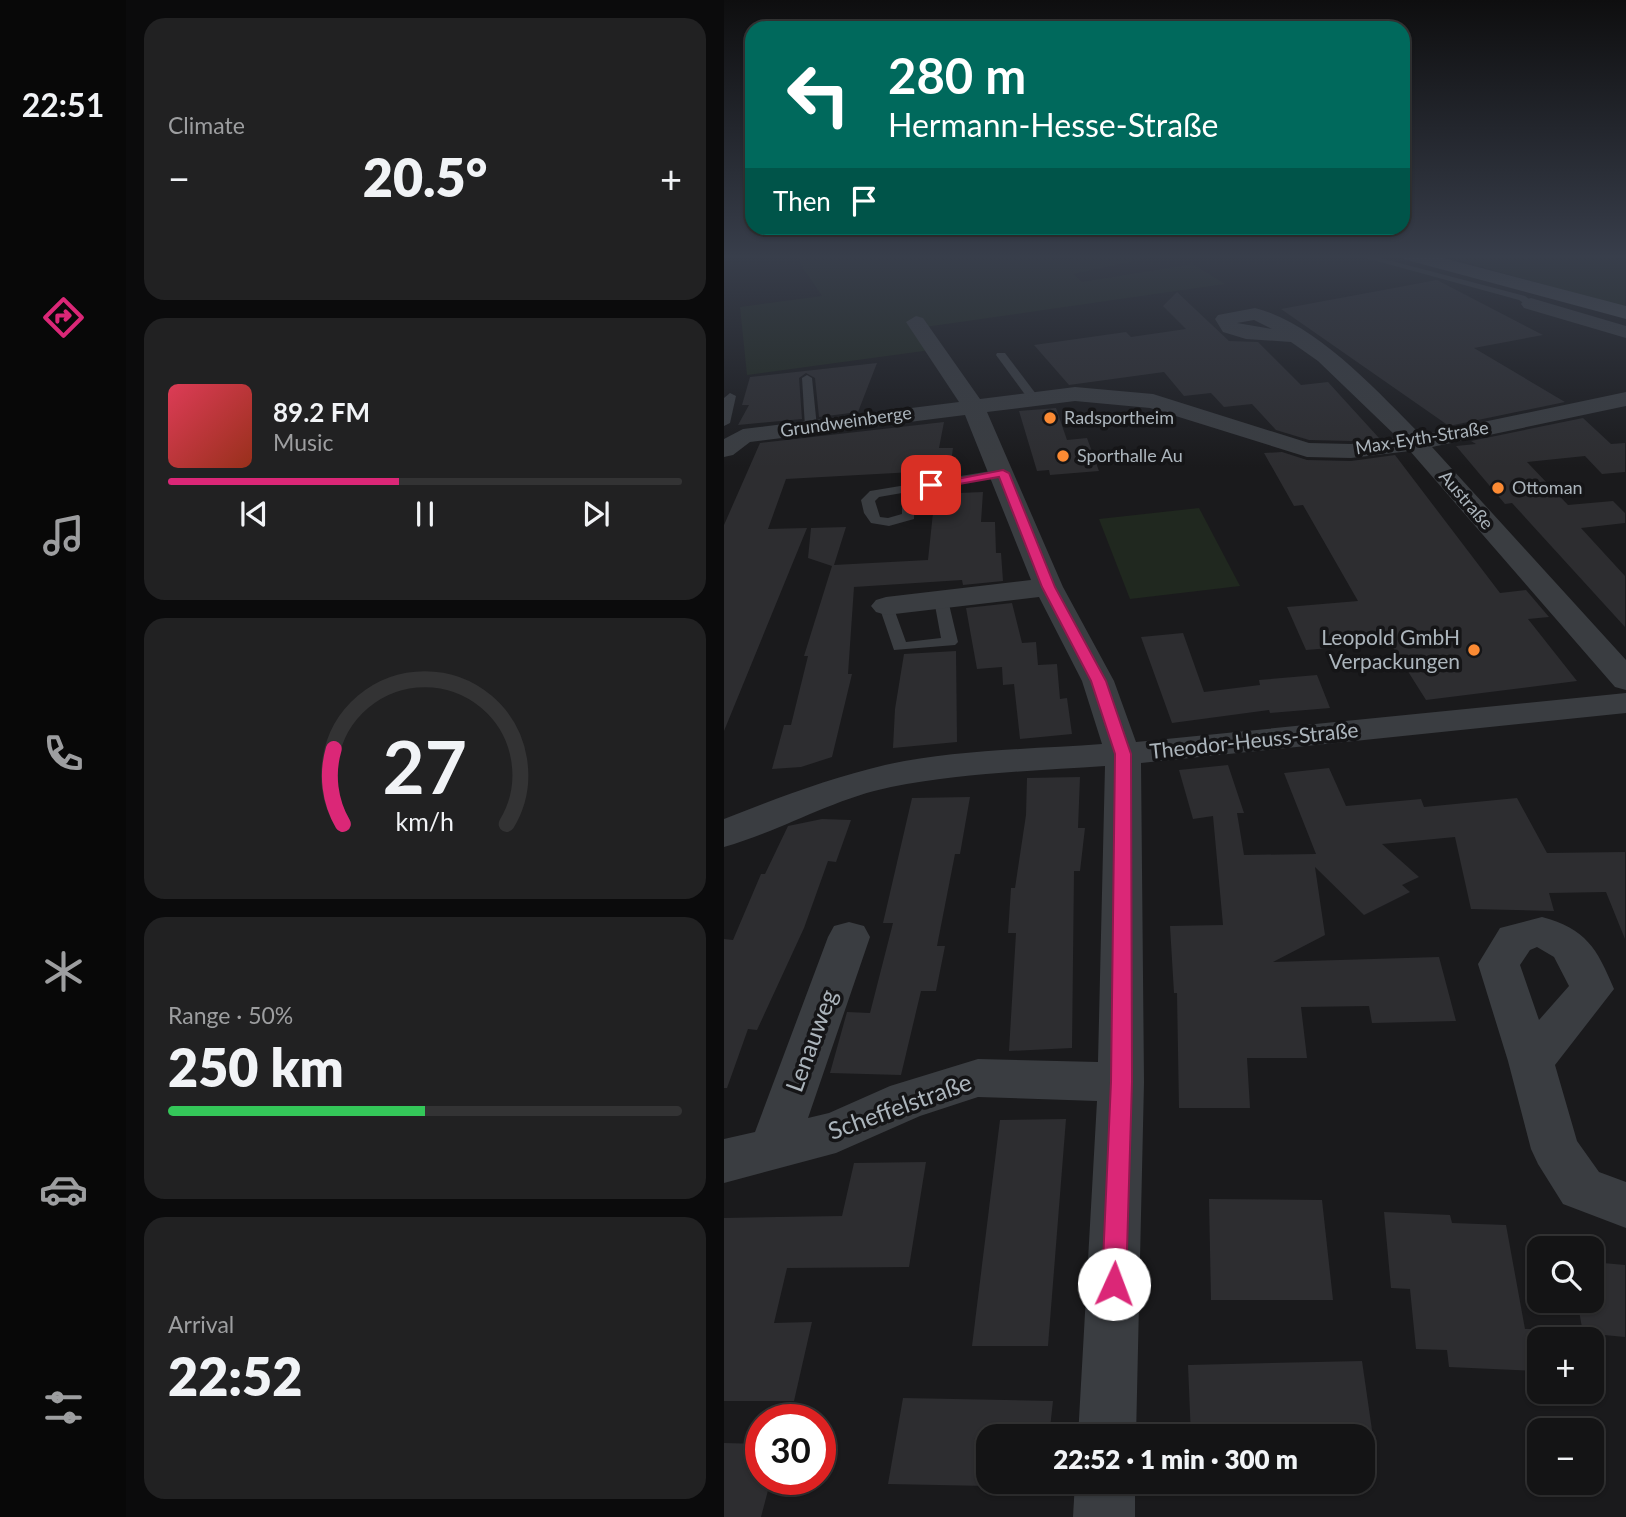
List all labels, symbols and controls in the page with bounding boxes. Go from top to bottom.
text: 280 m [888,46,1026,104]
icon: left [773,49,864,140]
text: 22:51 [22,85,104,124]
text: Hermann-Hesse-Straße [888,105,1219,144]
text: Climate [168,111,245,139]
text: 20.5° [363,146,487,208]
text: − [168,155,190,201]
text: + [660,155,682,201]
icon: arrive [845,182,883,220]
text: Then [773,185,831,217]
icon: directions [39,293,88,342]
text: 89.2 FM [273,396,370,428]
street label: Grundweinberge [779,401,913,441]
place label: Radsportheim [1064,406,1174,428]
marker: Radsportheim [1042,410,1058,426]
street label: Max-Eyth-Straße [1354,416,1490,458]
text: Music [273,428,333,456]
place label: Sporthalle Au [1077,444,1183,466]
marker: Sporthalle Au [1055,448,1071,464]
pin [901,455,961,515]
street label: Austraße [1435,465,1499,534]
icon: arrive [912,466,950,504]
place label: Ottoman [1512,476,1583,498]
marker: Ottoman [1490,480,1506,496]
icon: previous [235,495,273,533]
icon: pause [406,495,444,533]
icon: next [577,495,615,533]
icon: music [39,511,88,560]
place label: Leopold GmbH Verpackungen [1321,624,1460,673]
marker: Leopold GmbH Verpackungen [1466,642,1482,658]
street label: Theodor-Heuss-Straße [1148,716,1359,763]
text: 27 [383,723,467,811]
icon: phone [39,729,88,778]
text: km/h [396,806,454,836]
icon: climate [39,947,88,996]
street label: Lenauweg [779,985,842,1096]
text: Range · 50% [168,1001,293,1029]
text: 250 km [168,1036,344,1098]
street label: Scheffelstraße [824,1066,975,1145]
icon: car [39,1165,88,1214]
map controls [1527,1236,1604,1495]
button: search [1527,1236,1604,1313]
position arrow [1077,1247,1151,1321]
text: Arrival [168,1310,234,1338]
button: + [1527,1327,1604,1404]
text: 22:52 [168,1345,302,1407]
icon: filters [39,1383,88,1432]
speed limit sign: 30 [745,1404,836,1495]
button: − [1527,1418,1604,1495]
text: 22:52 · 1 min · 300 m [1053,1443,1298,1475]

